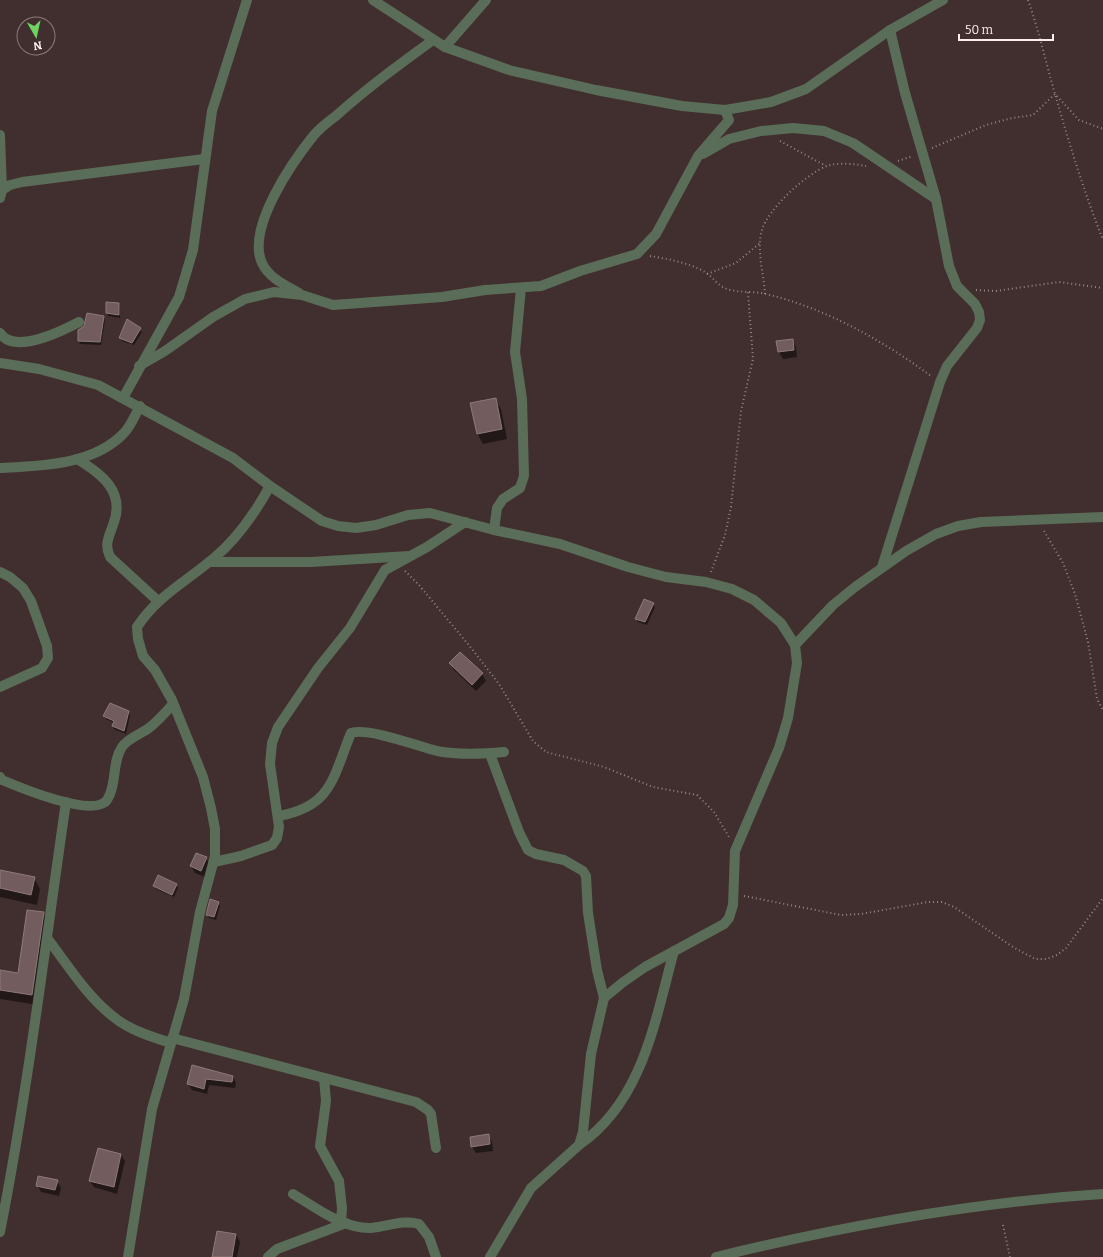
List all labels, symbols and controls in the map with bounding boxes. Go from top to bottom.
north arrow [16,16,56,56]
scale bar [959,16,1053,42]
text: 50 m [965,23,994,37]
text: N [32,38,43,53]

